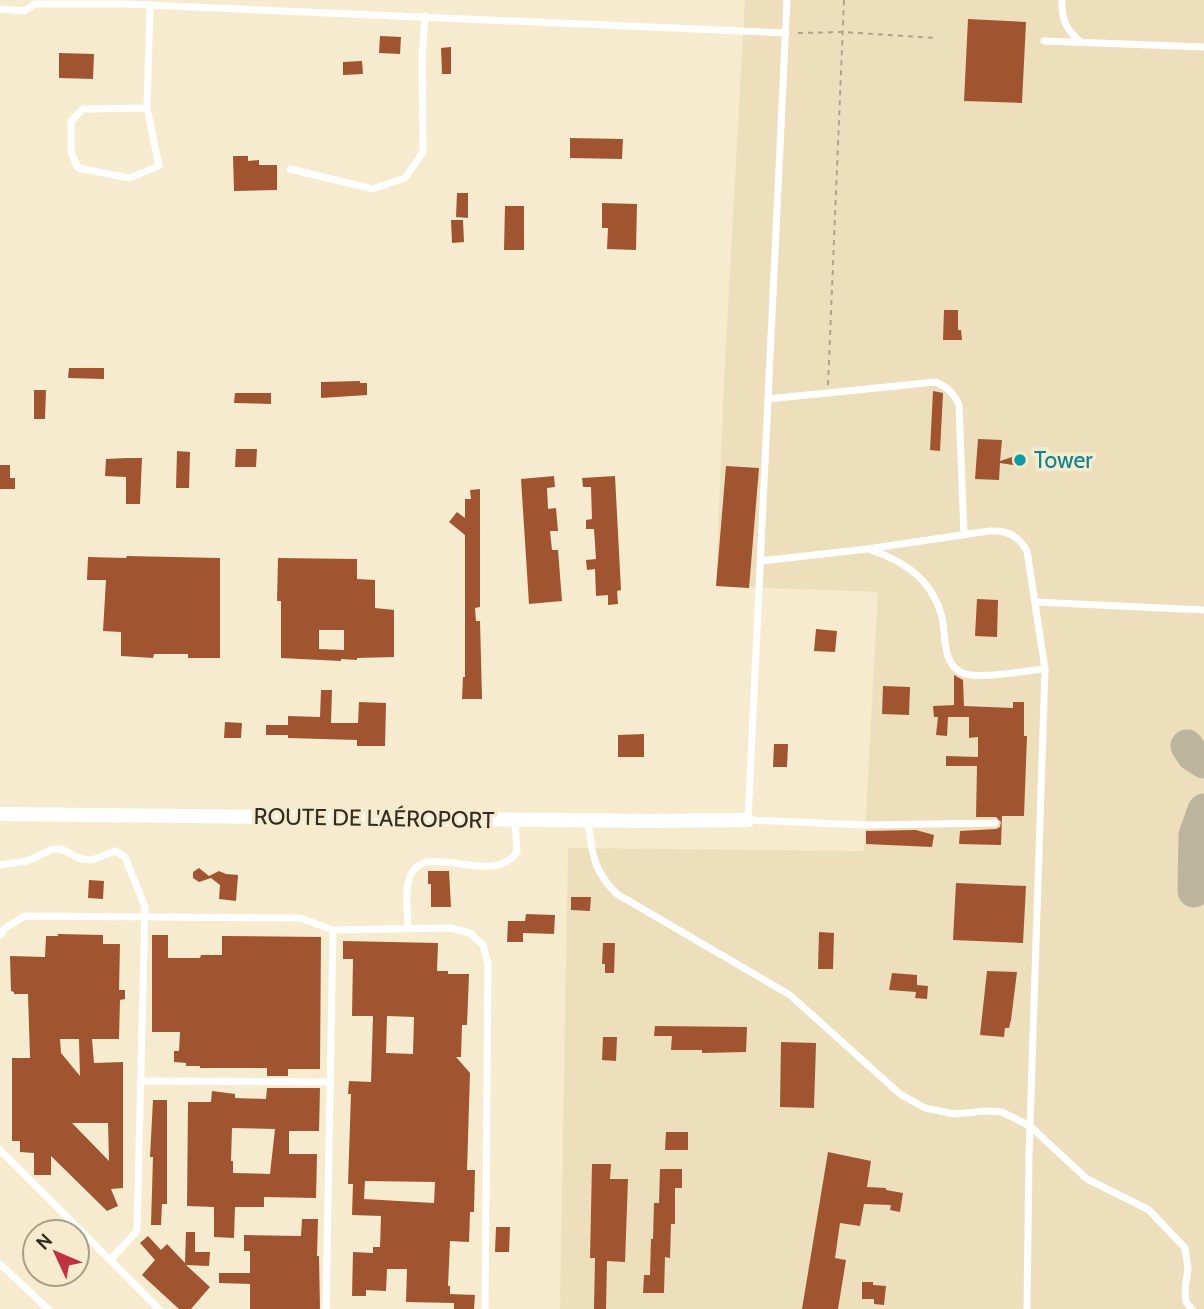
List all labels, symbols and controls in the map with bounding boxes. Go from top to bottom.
place label: Tower [1034,446,1093,474]
marker: Tower [1012,452,1028,468]
street label: ROUTE DE L'AÉROPORT [253,801,495,834]
north arrow [21,1218,91,1288]
text: N [31,1229,57,1254]

